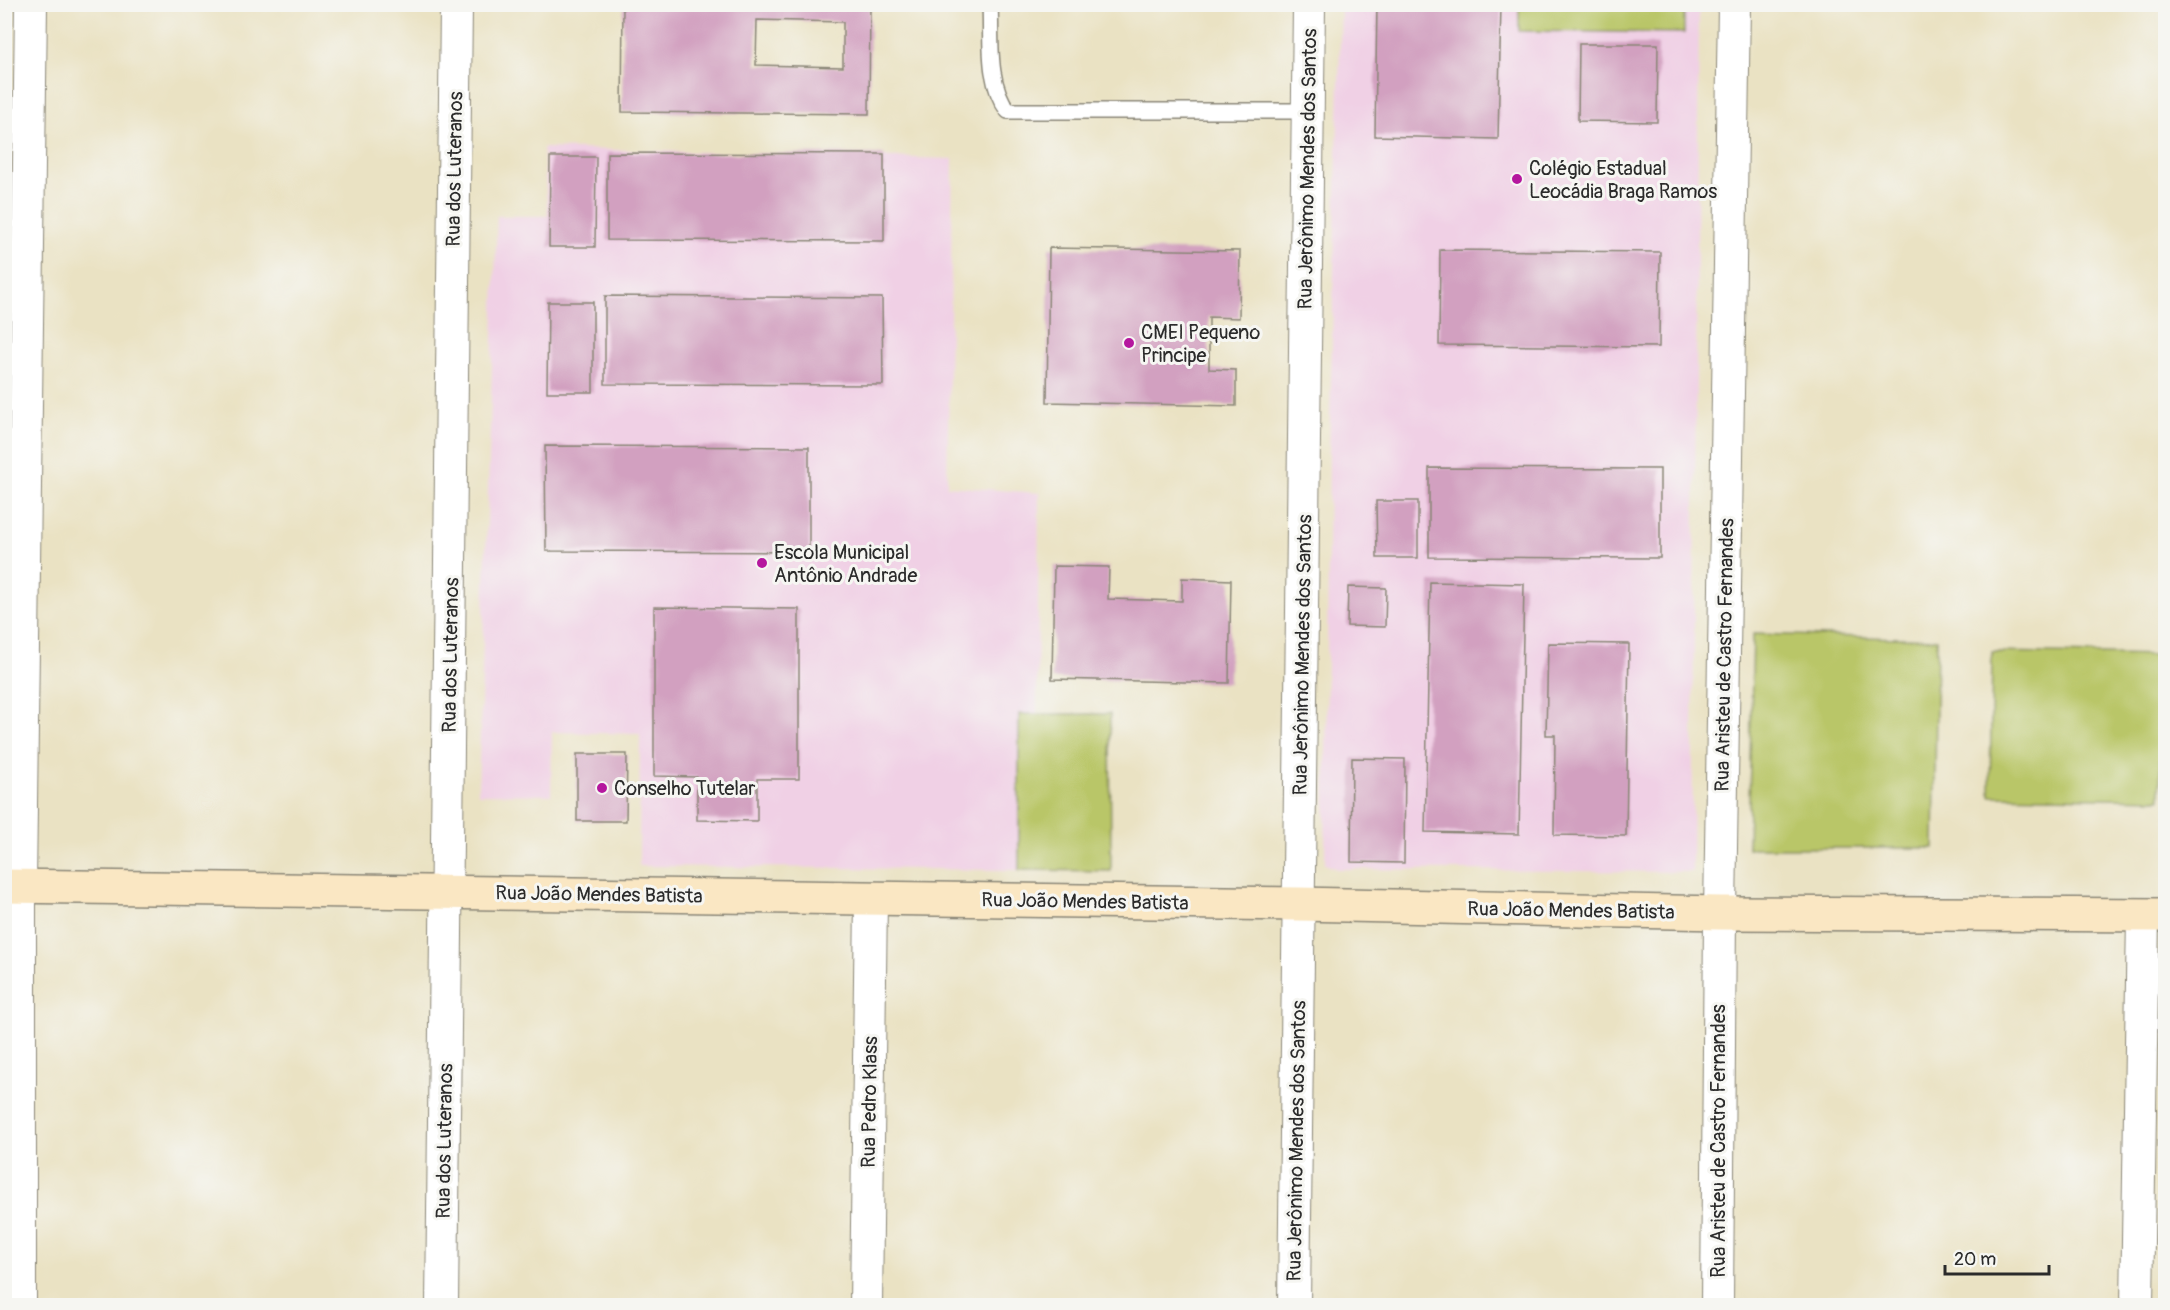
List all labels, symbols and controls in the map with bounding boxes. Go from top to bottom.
street label: Rua Jerônimo Mendes dos Santos [1293,28,1322,310]
street label: Rua dos Luteranos [441,91,468,247]
place label: Colégio Estadual Leocádia Braga Ramos [1529,156,1717,204]
marker: Colégio Estadual Leocádia Braga Ramos [1510,172,1524,186]
place label: CMEI Pequeno Principe [1141,320,1261,368]
marker: CMEI Pequeno Principe [1122,336,1136,350]
street label: Rua Jerônimo Mendes dos Santos [1288,514,1317,796]
street label: Rua Aristeu de Castro Fernandes [1710,518,1739,792]
place label: Escola Municipal Antônio Andrade [774,540,918,588]
marker: Escola Municipal Antônio Andrade [755,556,769,570]
street label: Rua dos Luteranos [437,577,464,733]
place label: Conselho Tutelar [614,776,756,801]
marker: Conselho Tutelar [595,781,609,795]
street label: Rua João Mendes Batista [495,880,703,909]
street label: Rua João Mendes Batista [981,887,1189,916]
street label: Rua João Mendes Batista [1467,896,1675,925]
street label: Rua Jerônimo Mendes dos Santos [1282,1000,1311,1282]
street label: Rua Aristeu de Castro Fernandes [1706,1004,1731,1278]
street label: Rua Pedro Klass [856,1036,883,1168]
street label: Rua dos Luteranos [431,1063,458,1219]
scale bar [1945,1238,2048,1276]
text: 20 m [1954,1248,1996,1271]

